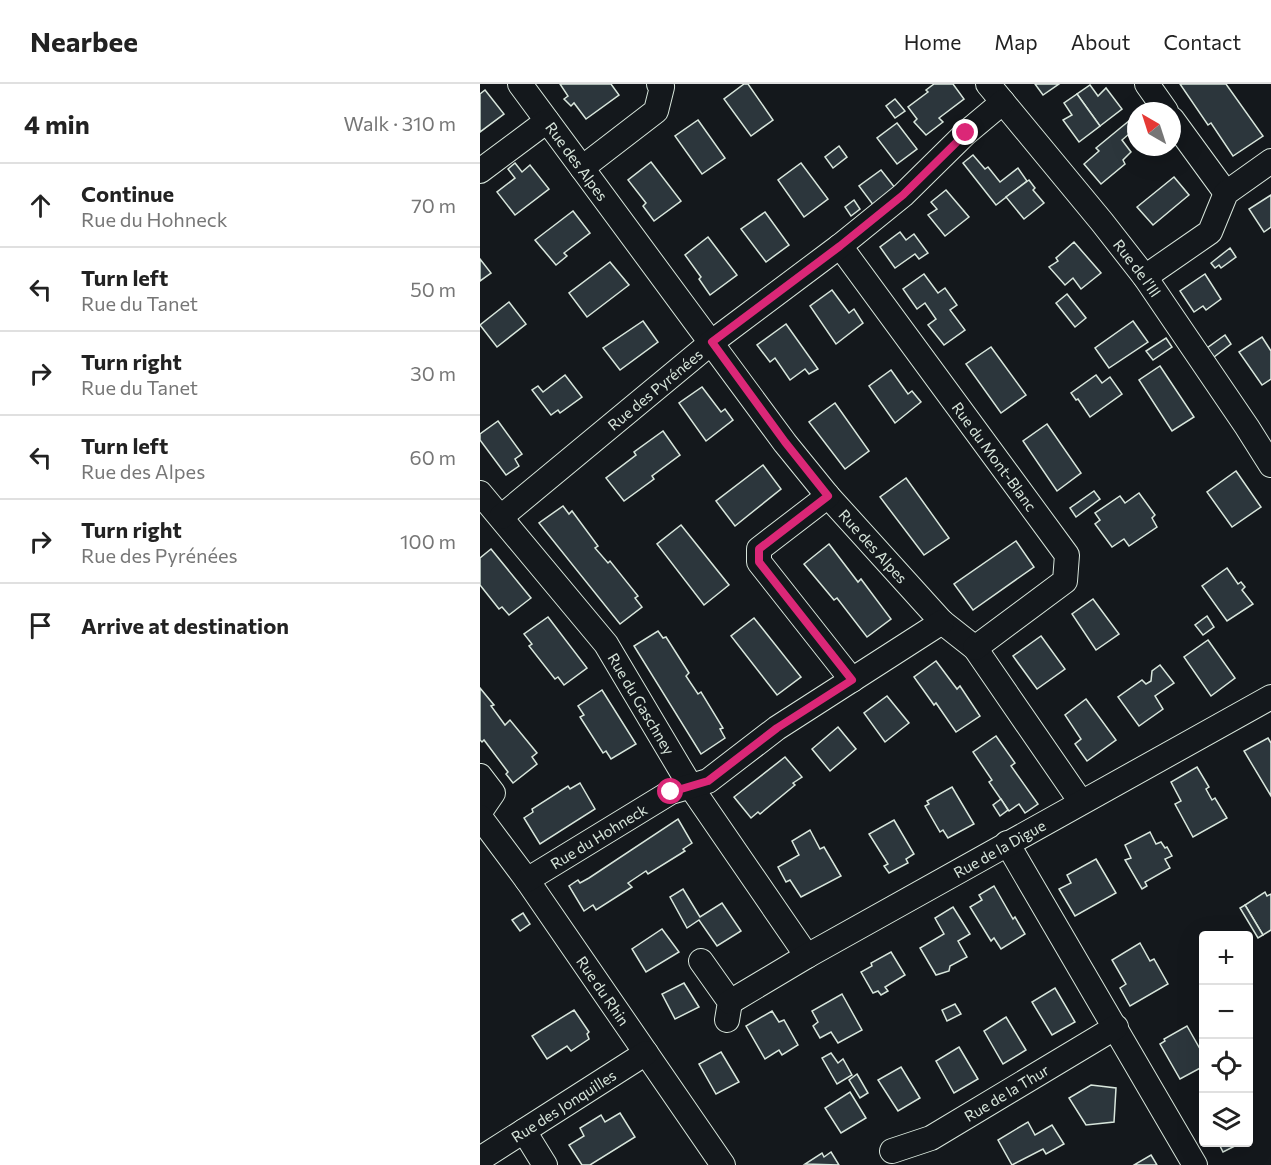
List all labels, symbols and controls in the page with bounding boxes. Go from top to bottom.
text: Nearbee [30,24,138,58]
text: Home [904,29,961,54]
text: Map [994,29,1038,54]
text: About [1071,29,1130,54]
text: Contact [1163,29,1241,54]
north arrow [1127,102,1181,156]
text: 4 min [24,108,90,139]
text: Walk · 310 m [344,111,456,135]
street label: Rue des Alpes [542,118,612,204]
route end [952,119,978,145]
text: Continue [81,180,174,207]
icon: ahead [24,189,57,222]
text: 70 m [411,193,456,217]
text: Rue du Hohneck [81,207,228,231]
street label: Rue de l'Ill [1110,236,1165,300]
text: Turn left [81,264,168,291]
icon: left [24,273,57,306]
text: 50 m [410,277,456,301]
text: Rue du Tanet [81,291,198,315]
street label: Rue des Pyrénées [604,345,706,434]
text: Turn right [81,348,182,375]
icon: right [24,357,57,390]
text: 30 m [410,361,456,385]
text: Rue du Tanet [81,375,198,399]
street label: Rue du Mont-Blanc [949,398,1041,514]
text: Turn left [81,432,168,459]
icon: left [24,441,57,474]
text: 60 m [410,445,456,469]
text: Rue des Alpes [81,459,205,483]
street label: Rue des Alpes [835,505,911,587]
text: Turn right [81,516,182,543]
icon: right [24,525,57,558]
text: 100 m [400,529,456,553]
text: Rue des Pyrénées [81,543,238,567]
icon: arrive [24,609,57,642]
text: Arrive at destination [81,612,289,639]
street label: Rue du Gaschney [604,650,679,758]
route start [657,778,683,804]
street label: Rue du Hohneck [547,800,650,873]
street label: Rue de la Digue [950,816,1049,881]
map controls [1199,931,1253,1147]
button: + [1199,931,1253,985]
street label: Rue du Rhin [573,953,633,1029]
button: − [1199,985,1253,1039]
button: locate [1199,1039,1253,1093]
street label: Rue de la Thur [961,1060,1052,1125]
street label: Rue des Jonquilles [508,1066,619,1146]
button: layers [1199,1093,1253,1147]

